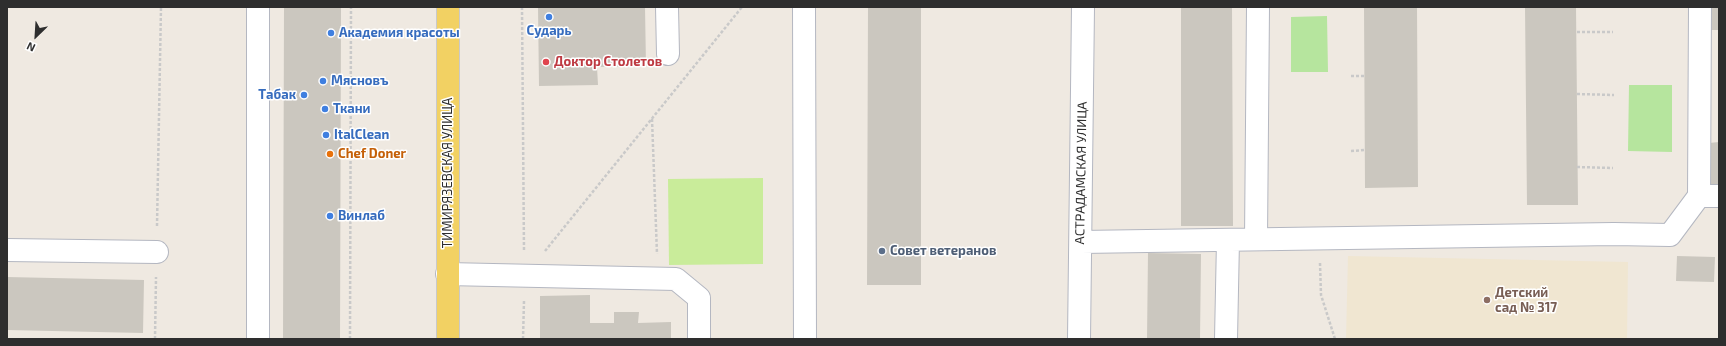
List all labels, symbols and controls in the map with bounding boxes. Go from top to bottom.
marker: Сударь [544,12,554,22]
north arrow [16,16,56,56]
place label: Сударь [527,23,571,39]
place label: Академия красоты [339,25,460,41]
marker: Академия красоты [326,28,336,38]
text: N [24,40,37,55]
place label: Доктор Столетов [554,54,662,70]
marker: Доктор Столетов [541,57,551,67]
place label: Мясновъ [331,73,388,89]
marker: Мясновъ [318,76,328,86]
place label: Табак [258,87,296,103]
marker: Табак [299,90,309,100]
street label: ТИМИРЯЗЕВСКАЯ УЛИЦА [440,98,456,248]
place label: Ткани [333,101,371,117]
street label: АСТРАДАМСКАЯ УЛИЦА [1072,102,1090,244]
marker: Ткани [320,104,330,114]
place label: ItalClean [334,127,389,143]
marker: ItalClean [321,130,331,140]
place label: Chef Doner [338,146,406,162]
marker: Chef Doner [325,149,335,159]
place label: Винлаб [338,208,385,224]
marker: Винлаб [325,211,335,221]
place label: Совет ветеранов [890,243,996,259]
marker: Совет ветеранов [877,246,887,256]
place label: Детский сад № 317 [1495,285,1557,316]
marker: Детский сад № 317 [1482,295,1492,305]

